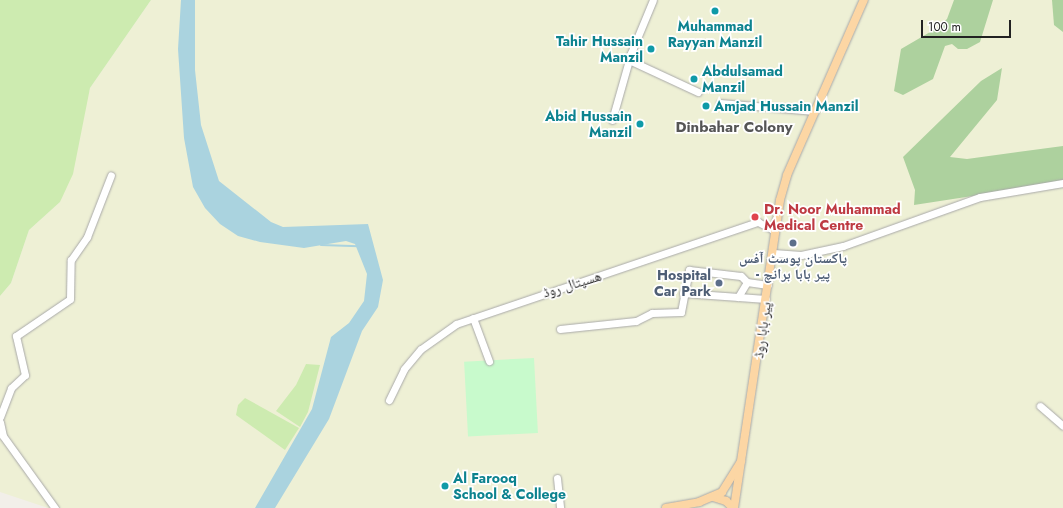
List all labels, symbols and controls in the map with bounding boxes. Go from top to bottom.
marker: Muhammad Rayyan Manzil [710,6,720,16]
scale bar [923,12,1013,38]
place label: Muhammad Rayyan Manzil [668,18,762,50]
text: 100 m [928,18,961,36]
place label: Tahir Hussain Manzil [556,33,643,66]
marker: Tahir Hussain Manzil [646,44,656,54]
place label: Abdulsamad Manzil [702,63,783,96]
marker: Abdulsamad Manzil [689,74,699,84]
place label: Amjad Hussain Manzil [714,98,858,114]
marker: Amjad Hussain Manzil [701,101,711,111]
place label: Abid Hussain Manzil [545,108,632,140]
marker: Abid Hussain Manzil [635,119,645,129]
district label: Dinbahar Colony [675,119,793,137]
place label: Dr. Noor Muhammad Medical Centre [764,201,901,234]
marker: Dr. Noor Muhammad Medical Centre [749,211,761,223]
marker: پاکستان پوسٹ آفس - پیر بابا برانچ [788,238,798,248]
place label: پاکستان پوسٹ آفس - پیر بابا برانچ [739,250,847,282]
street label: ھسپتال روڈ [541,267,603,301]
place label: Hospital Car Park [654,267,711,300]
marker: Hospital Car Park [714,278,724,288]
street label: پیر بابا روڈ [750,301,774,359]
place label: Al Farooq School & College [453,470,566,502]
marker: Al Farooq School & College [440,481,450,491]

